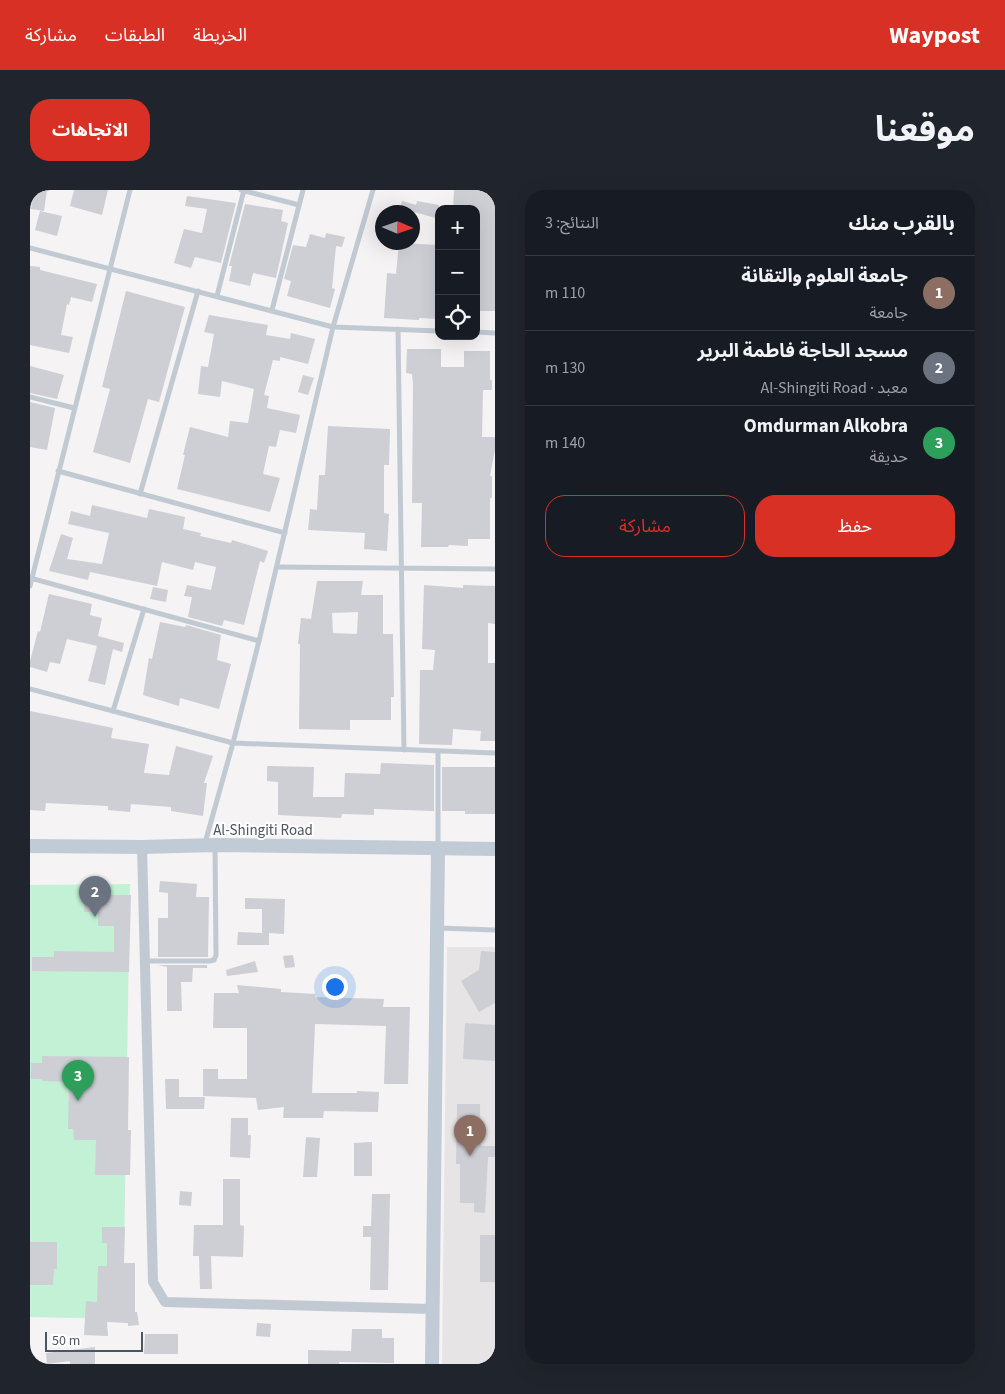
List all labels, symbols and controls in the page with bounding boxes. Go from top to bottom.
text: Waypost [889,18,980,53]
text: مشاركة [25,23,77,48]
text: الطبقات [105,23,165,48]
text: الخريطة [193,23,247,48]
button: الاتجاهات [30,99,150,161]
text: موقعنا [875,105,975,155]
north arrow [375,205,420,250]
map controls [435,205,480,340]
button: + [435,205,480,250]
text: بالقرب منك [848,208,955,238]
text: النتائج: 3 [545,212,599,234]
button: − [435,250,480,295]
text: جامعة العلوم والتقانة [741,263,908,290]
text: 110 m [545,282,585,304]
text: 1 [935,282,943,304]
button: locate [435,295,480,340]
text: جامعة [869,302,908,324]
text: مسجد الحاجة فاطمة البرير [698,338,908,365]
text: 130 m [545,357,585,379]
text: 2 [935,357,943,379]
text: معبد · Al-Shingiti Road [761,377,908,399]
text: Omdurman Alkobra [744,413,908,440]
text: 140 m [545,432,585,454]
text: 3 [935,432,943,454]
text: حديقة [870,446,908,468]
button: مشاركة [545,495,745,557]
button: حفظ [755,495,955,557]
street label: Al-Shingiti Road [213,820,313,841]
pin: 2 [79,876,111,917]
your location [322,974,348,1000]
pin: 3 [62,1060,94,1101]
pin: 1 [454,1115,486,1156]
scale bar [45,1329,142,1352]
text: 50 m [52,1331,80,1351]

